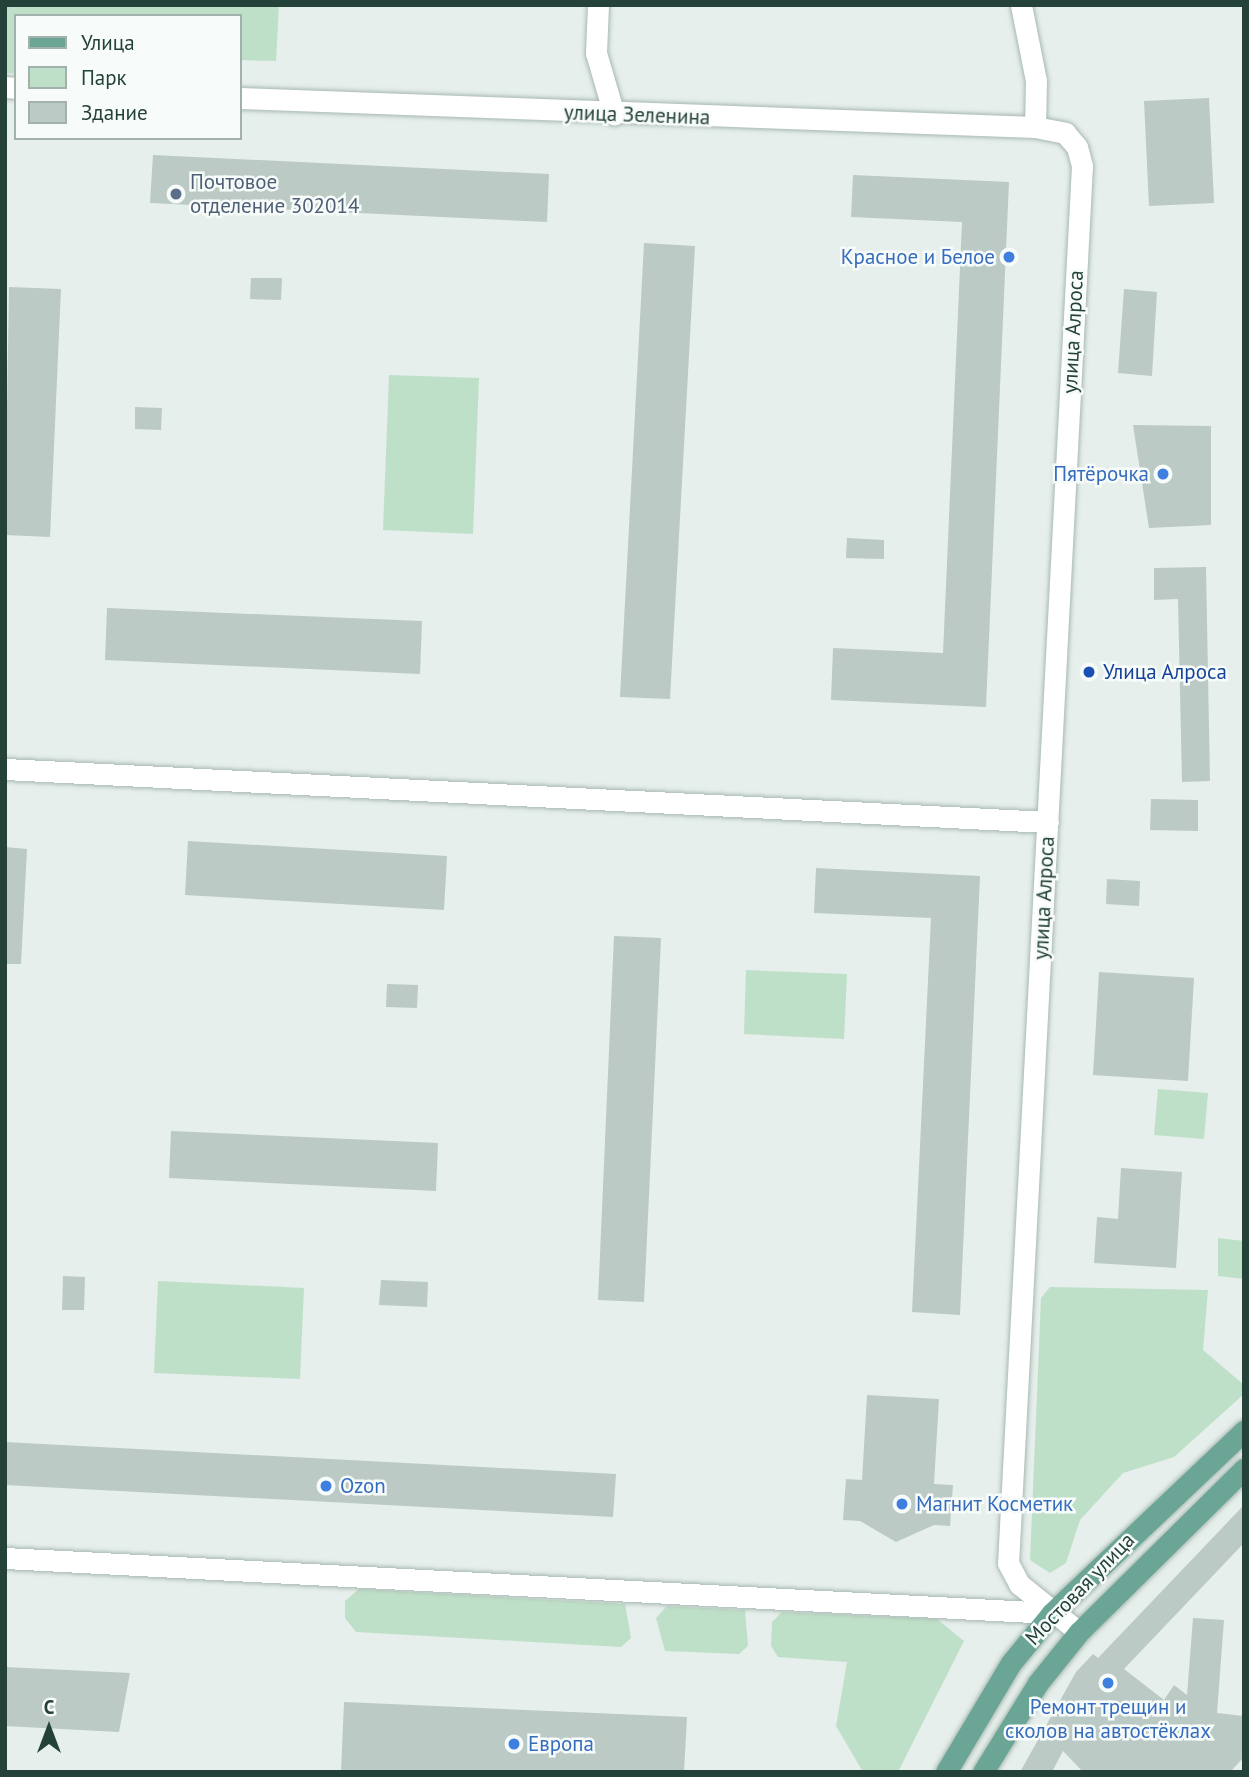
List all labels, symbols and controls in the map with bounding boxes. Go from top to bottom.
legend [14,14,242,140]
text: Улица [81,29,135,56]
text: Парк [81,64,127,91]
text: Здание [81,99,148,126]
street label: улица Зеленина [563,100,711,130]
place label: Почтовое отделение 302014 [190,169,359,219]
marker: Почтовое отделение 302014 [168,186,184,202]
place label: Красное и Белое [841,244,995,270]
marker: Красное и Белое [1001,249,1017,265]
street label: улица Алроса [1057,269,1089,395]
place label: Пятёрочка [1053,461,1149,487]
marker: Пятёрочка [1155,466,1171,482]
place label: Улица Алроса [1103,659,1228,685]
marker: Улица Алроса [1081,664,1097,680]
street label: улица Алроса [1028,835,1060,961]
place label: Ozon [340,1473,386,1499]
marker: Ozon [318,1478,334,1494]
place label: Магнит Косметик [916,1491,1074,1517]
marker: Магнит Косметик [894,1496,910,1512]
street label: Мостовая улица [1020,1528,1140,1650]
marker: Ремонт трещин и сколов на автостёклах [1100,1675,1116,1691]
north arrow [14,1693,84,1763]
place label: Ремонт трещин и сколов на автостёклах [1005,1694,1211,1744]
text: С [44,1695,54,1719]
place label: Европа [528,1731,594,1757]
marker: Европа [506,1736,522,1752]

